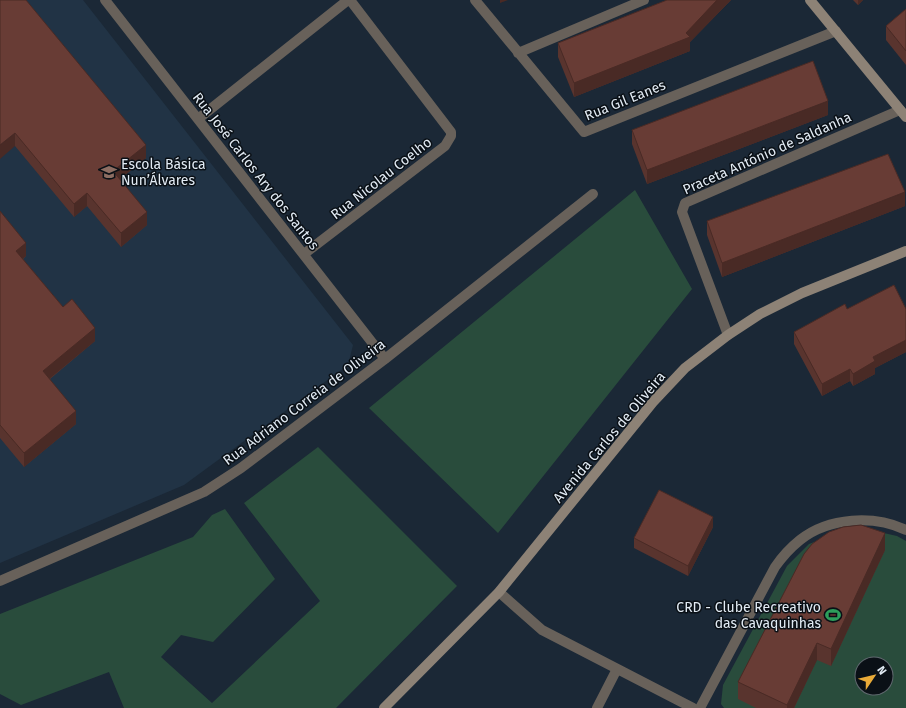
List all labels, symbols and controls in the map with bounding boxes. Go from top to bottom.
street label: Rua Gil Eanes [582,76,669,124]
street label: Rua José Carlos Ary dos Santos [189,89,323,254]
street label: Praceta António de Saldanha [680,109,854,198]
street label: Rua Nicolau Coelho [327,134,435,223]
place label: Escola Básica Nun’Álvares [121,156,206,189]
school or university icon: Escola Básica Nun’Álvares [100,163,118,181]
street label: Rua Adriano Correia de Oliveira [220,336,389,469]
street label: Avenida Carlos de Oliveira [550,368,669,506]
place label: CRD - Clube Recreativo das Cavaquinhas [676,599,821,632]
sports icon: CRD - Clube Recreativo das Cavaquinhas [824,606,842,624]
north arrow [854,656,894,696]
text: N [874,664,889,677]

